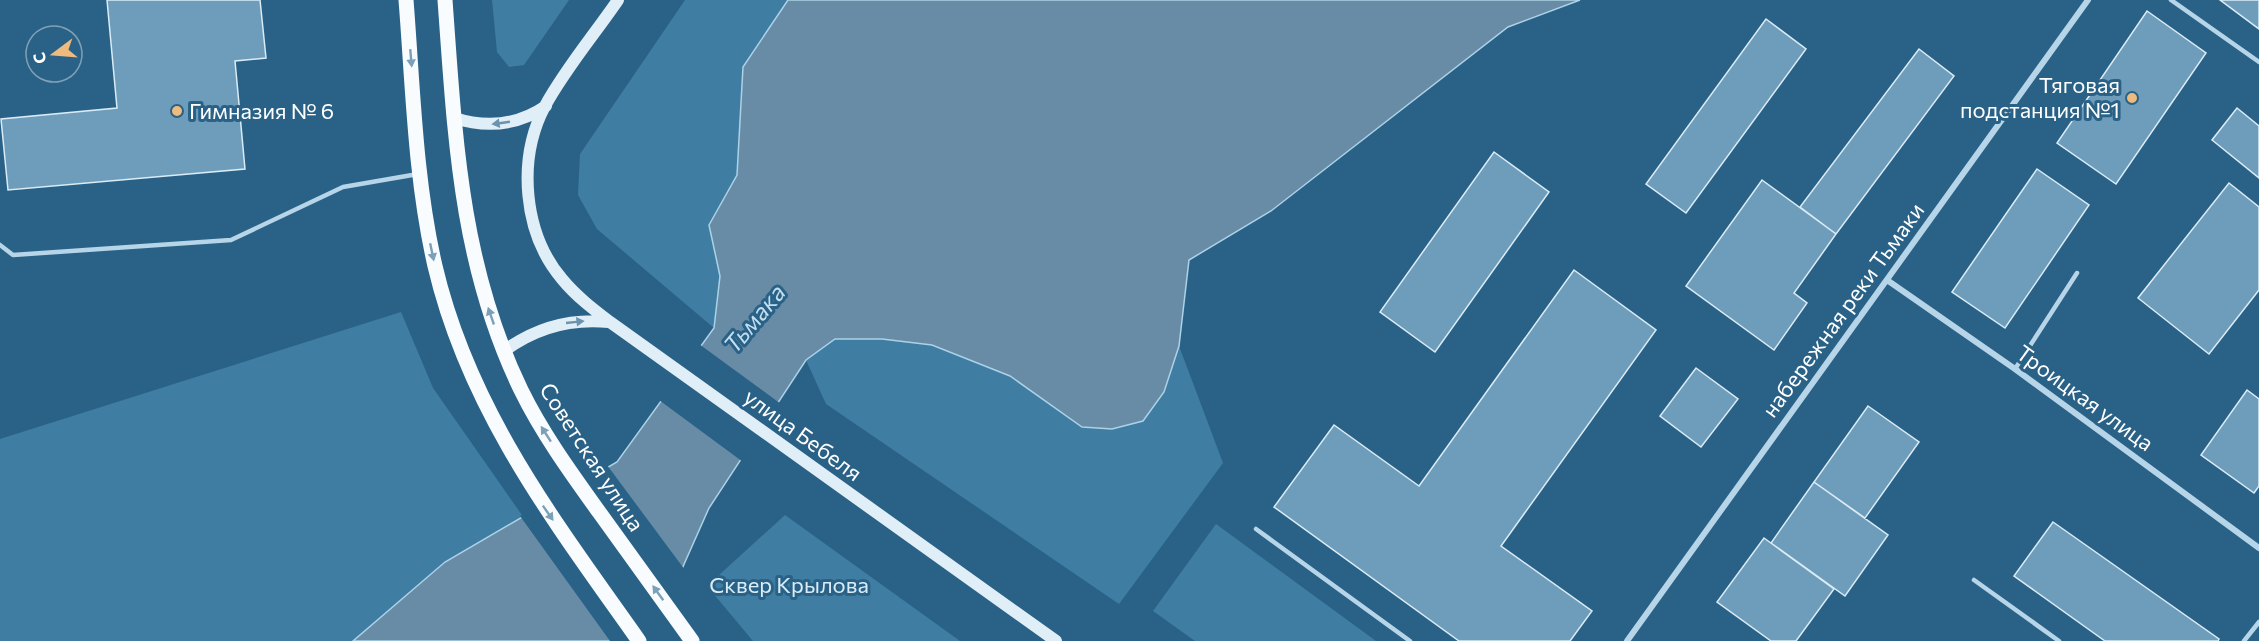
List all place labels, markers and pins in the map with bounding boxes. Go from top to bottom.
place label: Тяговая подстанция №1 [1960,71,2120,123]
marker: Тяговая подстанция №1 [2125,91,2139,105]
place label: Гимназия № 6 [189,97,334,124]
marker: Гимназия № 6 [170,104,184,118]

